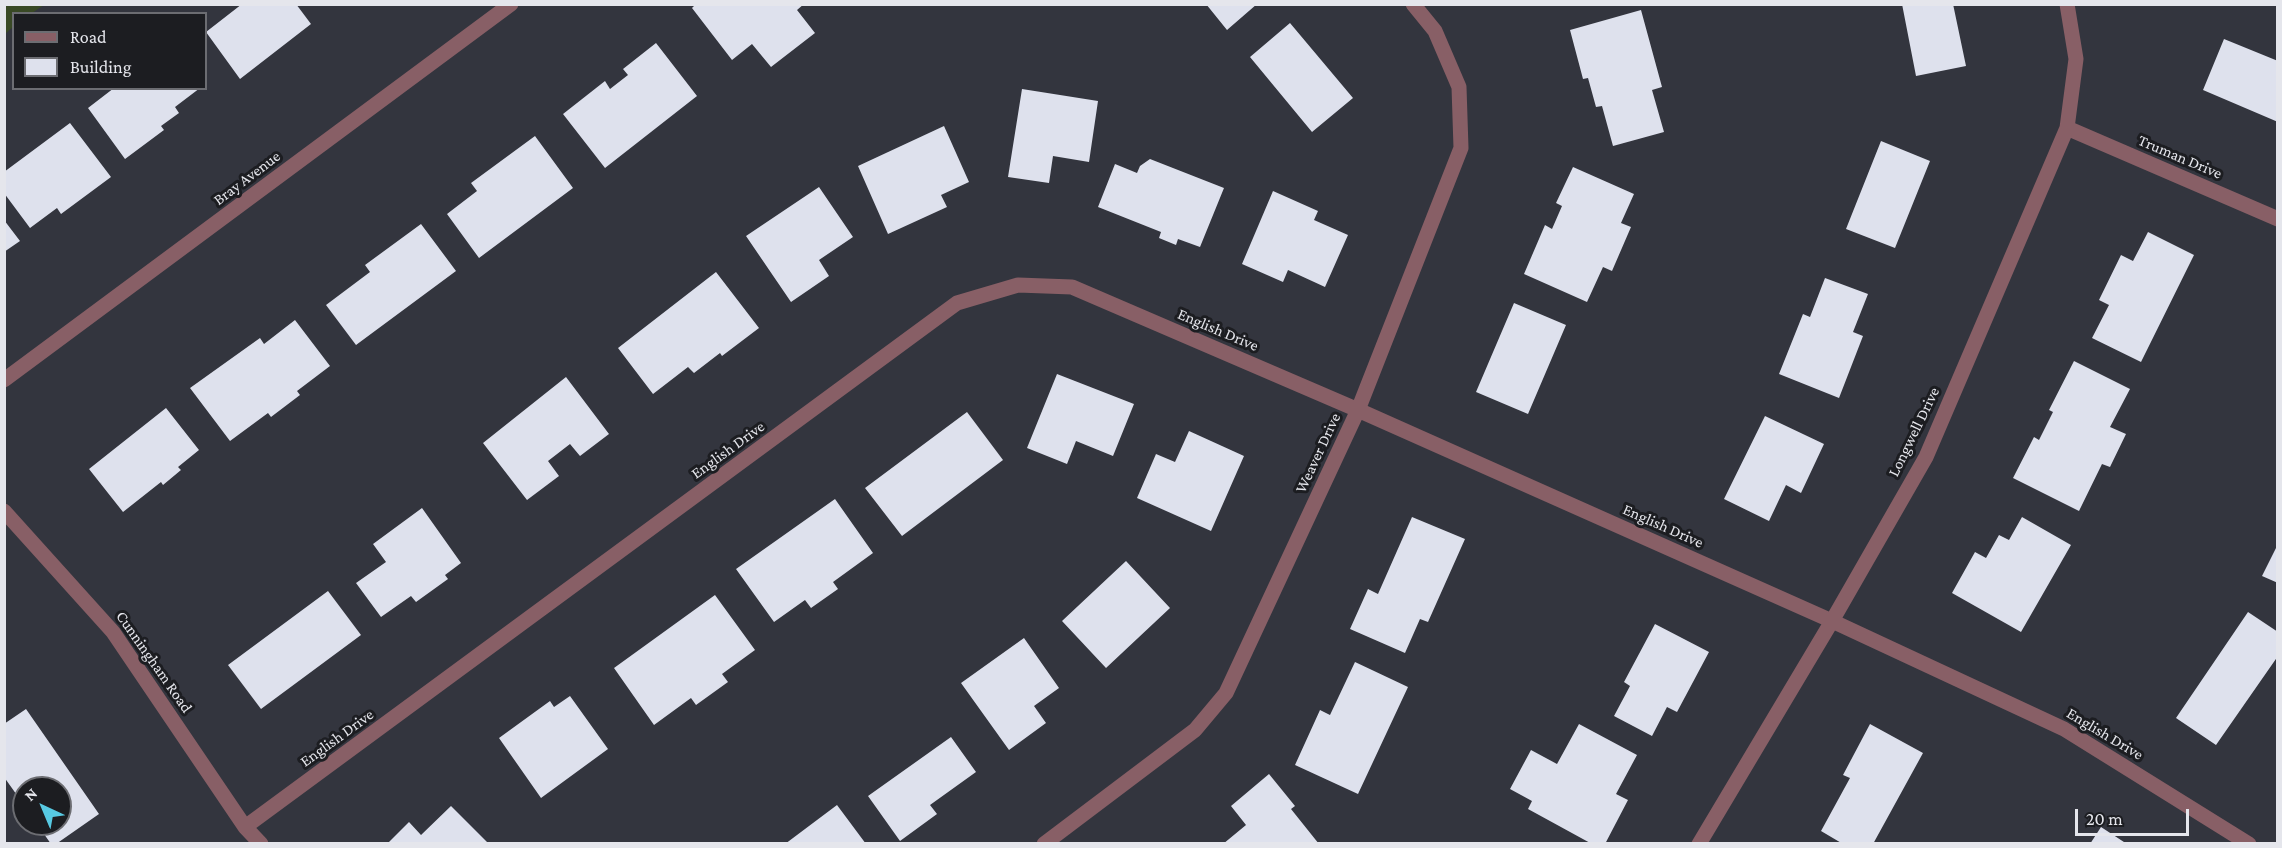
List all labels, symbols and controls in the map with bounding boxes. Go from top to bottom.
legend [12,12,207,90]
text: Road [70,27,107,47]
text: Building [70,57,131,77]
street label: Truman Drive [2135,131,2225,183]
street label: Bray Avenue [210,147,284,209]
street label: English Drive [1175,304,1261,356]
street label: Longwell Drive [1884,384,1944,480]
street label: Weaver Drive [1291,410,1345,496]
street label: English Drive [688,417,768,483]
street label: English Drive [1620,500,1706,552]
street label: Cunningham Road [112,607,196,717]
street label: English Drive [2063,704,2147,764]
street label: English Drive [297,705,377,771]
north arrow [12,776,72,836]
text: N [21,784,40,804]
scale bar [2078,797,2192,835]
text: 20 m [2086,809,2123,829]

